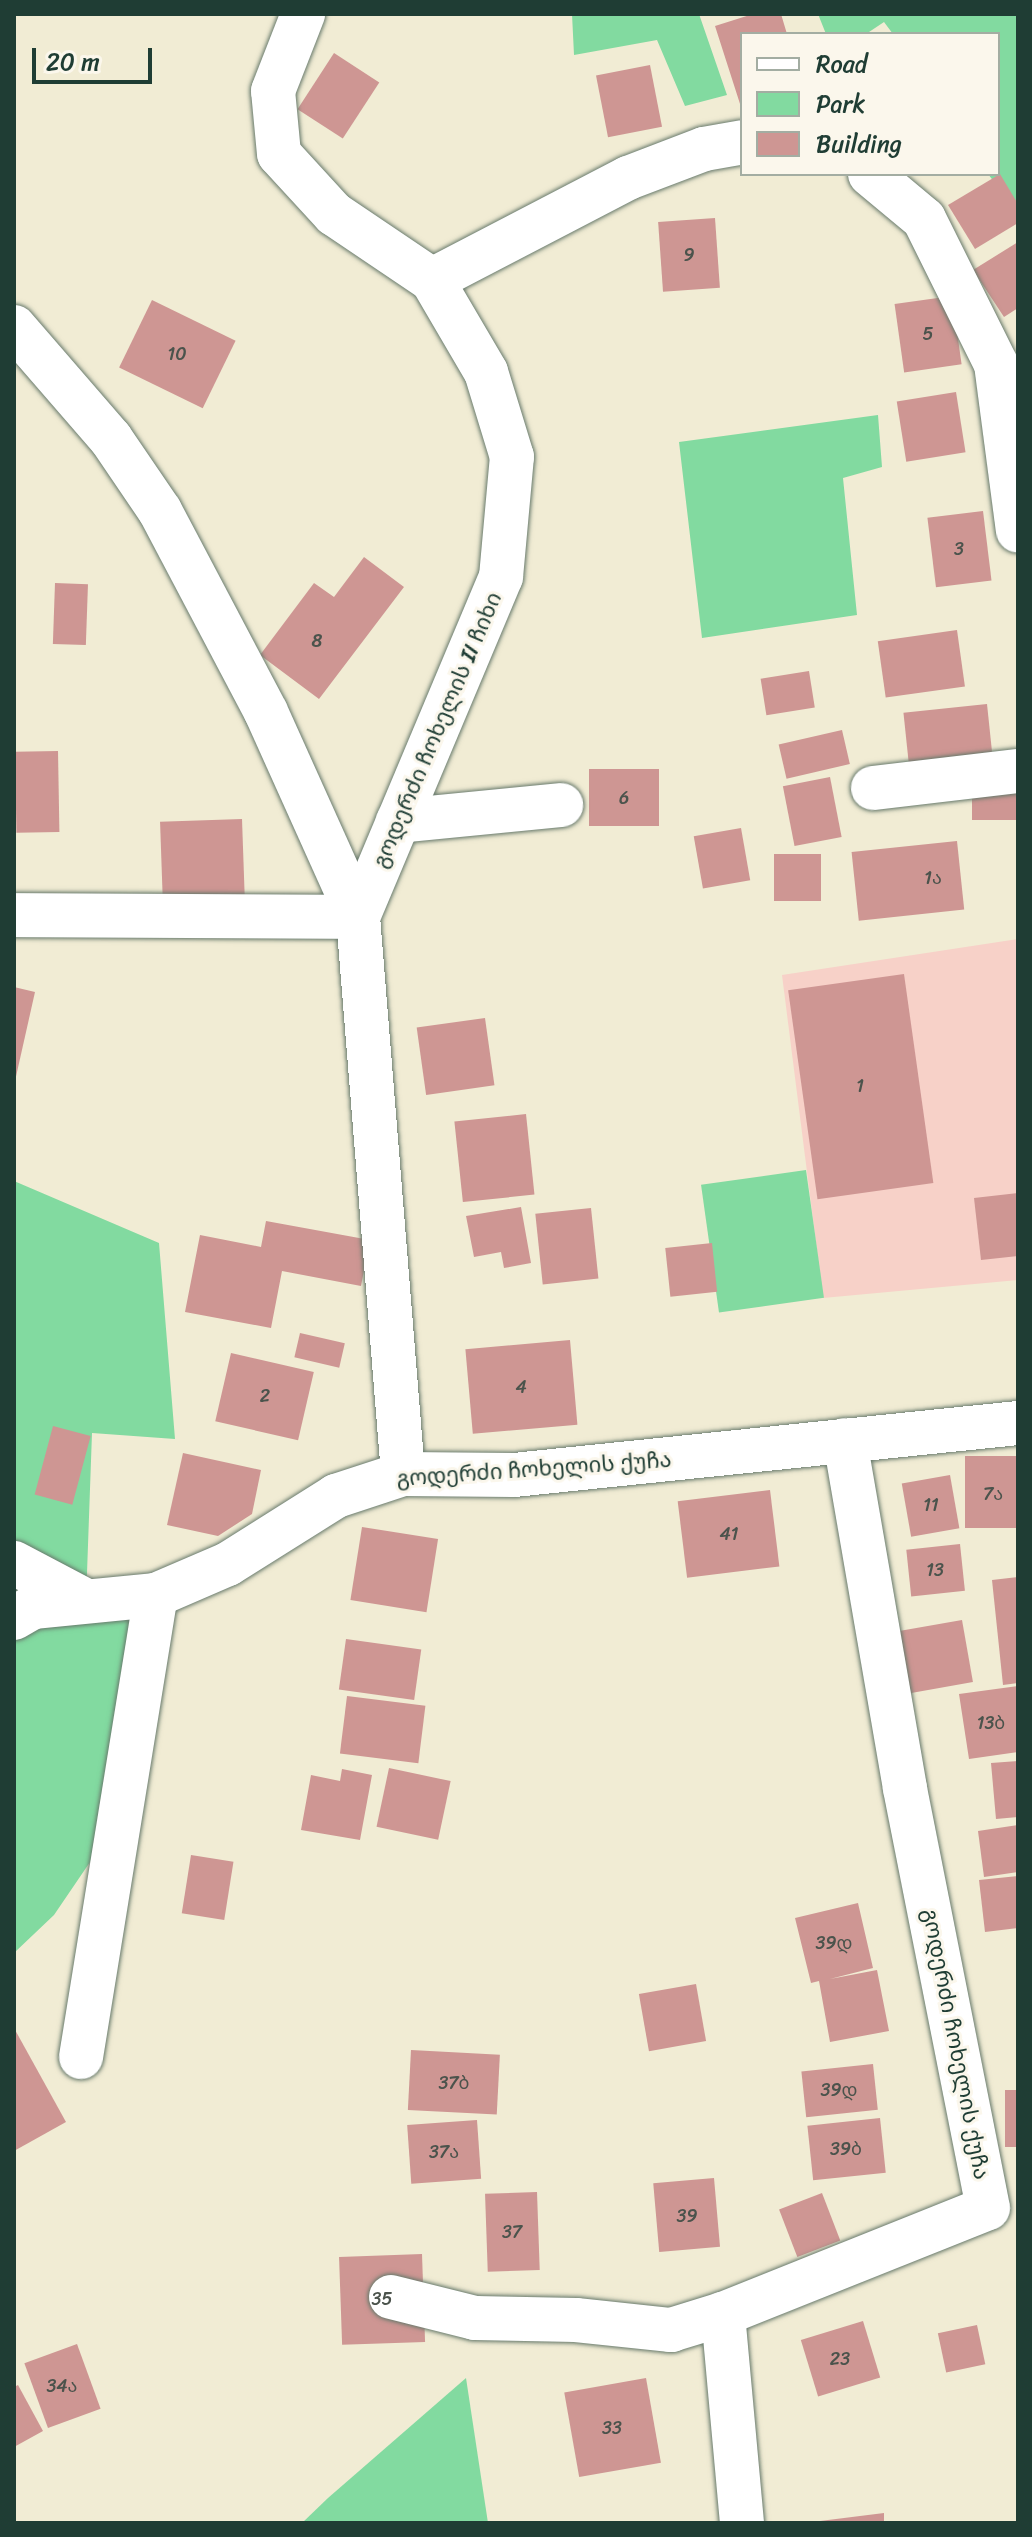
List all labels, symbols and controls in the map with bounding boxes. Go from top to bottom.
scale bar [36,32,156,82]
legend [740,32,1000,176]
text: 20 m [46,41,100,83]
text: Road [816,43,867,85]
text: Park [816,83,865,125]
text: Building [816,123,902,165]
house number: 9 [683,244,695,266]
house number: 5 [923,323,933,345]
house number: 10 [167,343,187,365]
house number: 3 [954,538,964,560]
street label: გოდერძი ჩოხელის II ჩიხი [367,588,507,872]
house number: 8 [312,630,322,652]
house number: 6 [619,787,629,809]
house number: 1ა [924,867,942,889]
house number: 1 [856,1075,864,1097]
house number: 4 [515,1376,527,1398]
house number: 2 [260,1385,270,1407]
street label: გოდერძი ჩოხელის ქუჩა [396,1446,672,1492]
house number: 7ა [983,1483,1003,1505]
house number: 11 [923,1494,939,1516]
house number: 41 [720,1523,738,1545]
house number: 13 [926,1559,944,1581]
house number: 13ბ [977,1712,1005,1734]
street label: გოდერძი ჩოხელის ქუჩა [917,1906,995,2182]
house number: 39დ [816,1932,852,1954]
house number: 37ბ [438,2072,470,2094]
house number: 39დ [821,2079,857,2101]
house number: 39ბ [830,2138,862,2160]
house number: 37ა [429,2141,459,2163]
house number: 39 [677,2205,697,2227]
house number: 37 [502,2221,522,2243]
house number: 35 [372,2288,392,2310]
house number: 23 [830,2348,850,2370]
house number: 34ა [46,2375,78,2397]
house number: 33 [602,2417,622,2439]

